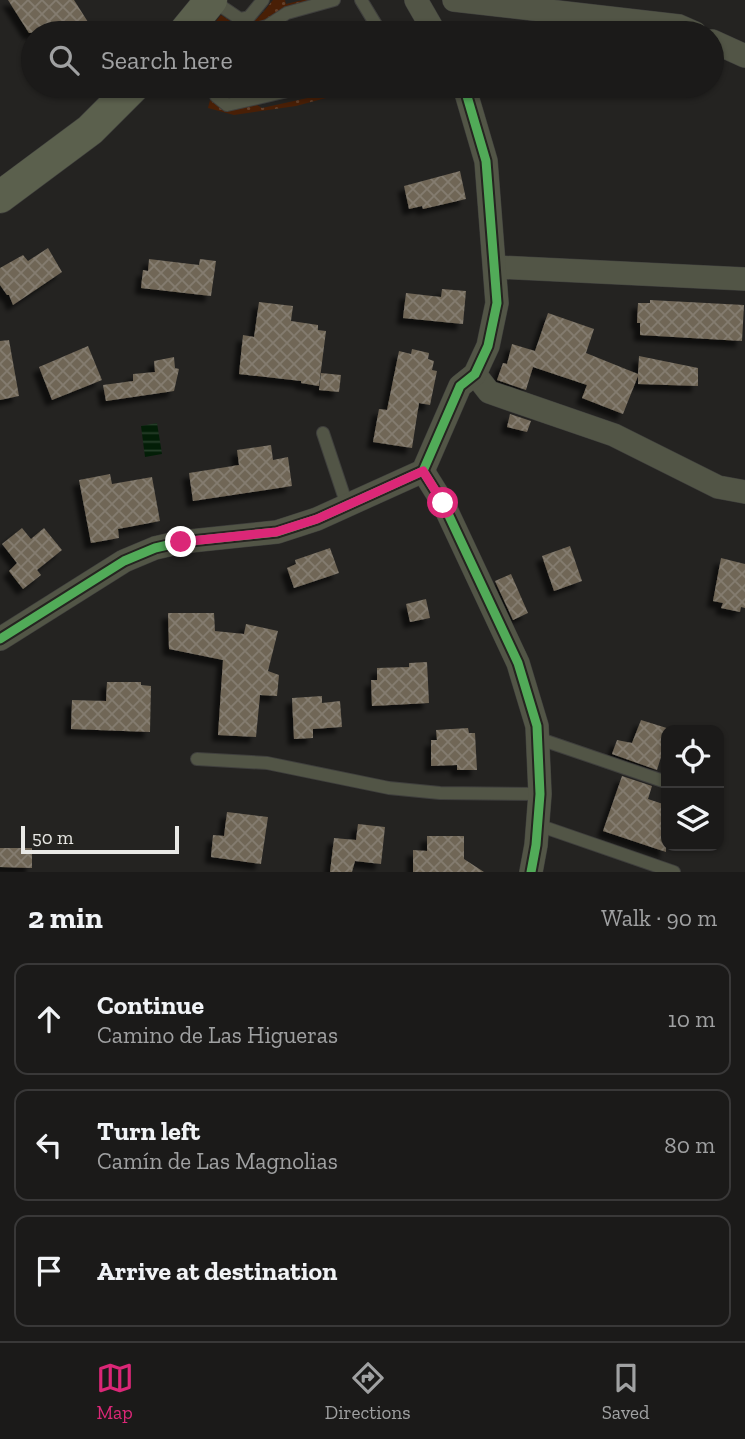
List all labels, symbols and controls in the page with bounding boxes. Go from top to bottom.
search box [21,21,724,98]
icon: search [45,41,83,79]
text: Search here [101,44,233,76]
route start [427,487,458,518]
route end [165,526,196,557]
map controls [661,725,724,851]
button: locate [661,725,724,788]
button: layers [661,788,724,851]
scale bar [21,823,178,855]
text: 50 m [32,826,73,849]
text: 2 min [28,900,103,936]
text: Walk · 90 m [601,904,717,932]
text: Continue [97,989,204,1021]
icon: ahead [30,1000,68,1038]
text: 10 m [668,1005,715,1033]
text: Camino de Las Higueras [97,1021,338,1049]
text: Turn left [97,1115,200,1147]
icon: left [30,1126,68,1164]
text: 80 m [664,1131,715,1159]
text: Camín de Las Magnolias [97,1147,338,1175]
icon: arrive [30,1252,68,1290]
text: Arrive at destination [97,1255,337,1287]
tab: Map [96,1359,134,1424]
tab: Directions [325,1359,411,1424]
tab: Saved [602,1359,649,1424]

